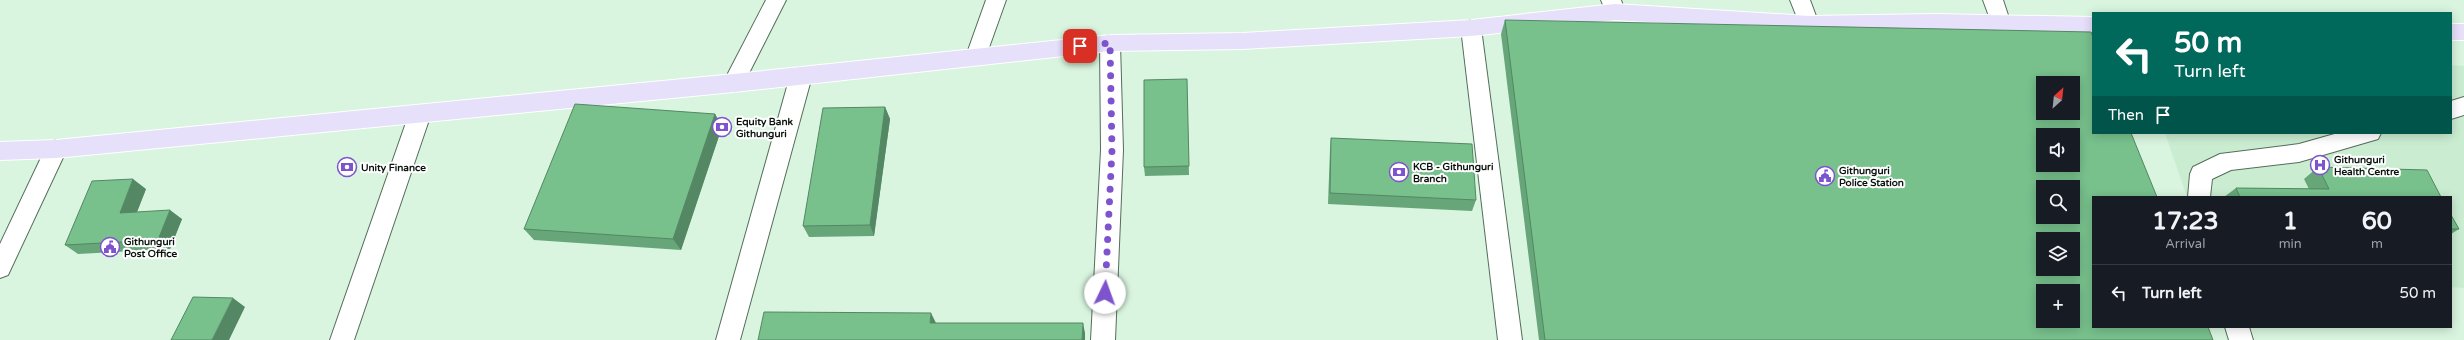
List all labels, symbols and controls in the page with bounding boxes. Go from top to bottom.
text: 50 m [2174,26,2242,60]
icon: left [2108,28,2160,80]
pin [1063,29,1097,63]
icon: arrive [1069,35,1091,57]
text: Turn left [2174,60,2246,82]
north arrow [2036,76,2080,120]
map controls [2036,76,2080,328]
icon: arrive [2152,104,2174,126]
text: Then [2108,106,2144,124]
bank icon: Equity Bank Githunguri [711,116,733,138]
place label: Equity Bank Githunguri [736,116,794,140]
button: sound [2036,128,2080,172]
hospital icon: Githunguri Health Centre [2309,154,2331,176]
place label: Githunguri Health Centre [2334,154,2400,178]
bank icon: Unity Finance [336,156,358,178]
bank icon: KCB - Githunguri Branch [1388,161,1410,183]
place label: KCB - Githunguri Branch [1413,161,1494,185]
place label: Unity Finance [361,162,426,174]
public building icon: Githunguri Police Station [1814,165,1836,187]
place label: Githunguri Police Station [1839,165,1904,189]
button: search [2036,180,2080,224]
text: 17:23 [2152,207,2219,236]
text: 1 [2283,207,2298,236]
text: 60 [2362,207,2392,236]
button: layers [2036,232,2080,276]
public building icon: Githunguri Post Office [99,236,121,258]
place label: Githunguri Post Office [124,236,178,260]
text: Arrival [2165,236,2205,252]
text: min [2279,236,2302,252]
text: m [2371,236,2383,252]
position arrow [1084,272,1126,314]
icon: left [2108,282,2130,304]
button: + [2036,284,2080,328]
text: Turn left [2142,284,2202,302]
text: 50 m [2399,284,2436,302]

